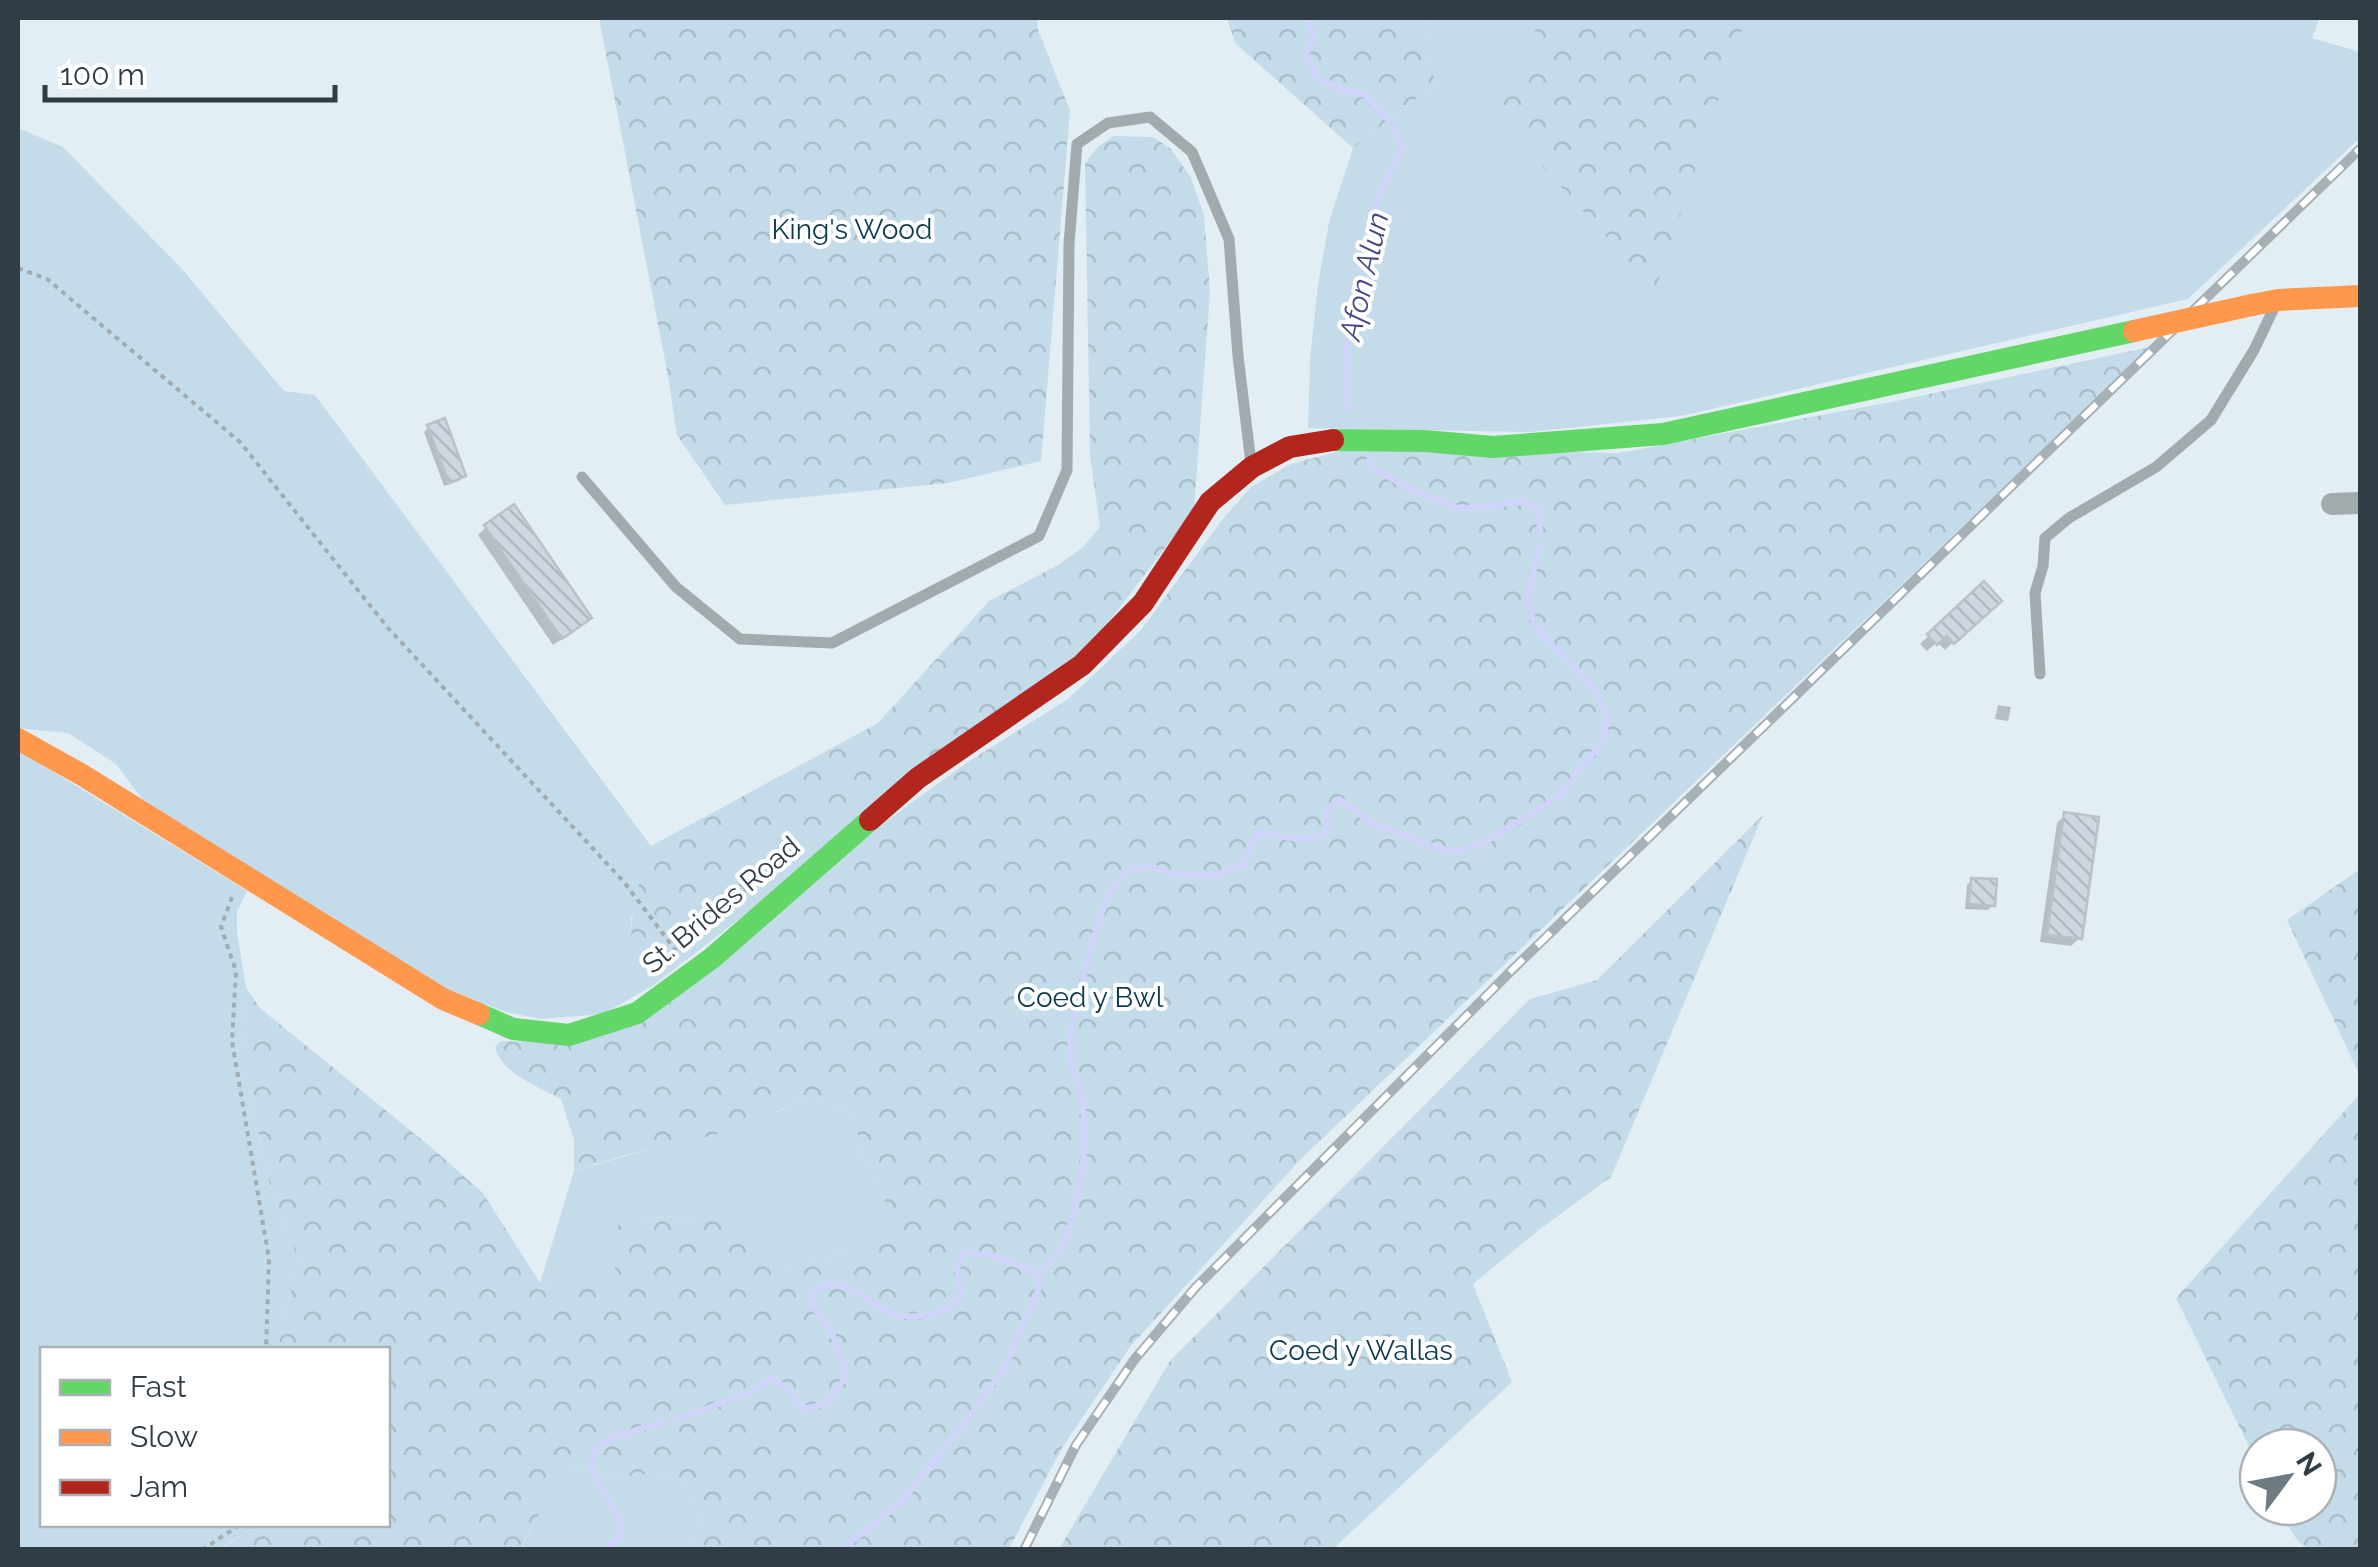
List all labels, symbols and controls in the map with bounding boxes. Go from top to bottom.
scale bar [45,40,335,102]
text: 100 m [60,57,145,92]
water label: Afon Alun [1332,209,1396,345]
park label: King's Wood [772,213,932,246]
street label: St. Brides Road [636,830,806,980]
park label: Coed y Bwl [1017,981,1164,1014]
park label: Coed y Wallas [1269,1334,1453,1367]
legend [40,1347,390,1527]
text: Fast [130,1369,187,1404]
text: Slow [130,1419,198,1454]
north arrow [2238,1427,2338,1527]
text: N [2289,1446,2328,1482]
text: Jam [130,1469,188,1504]

